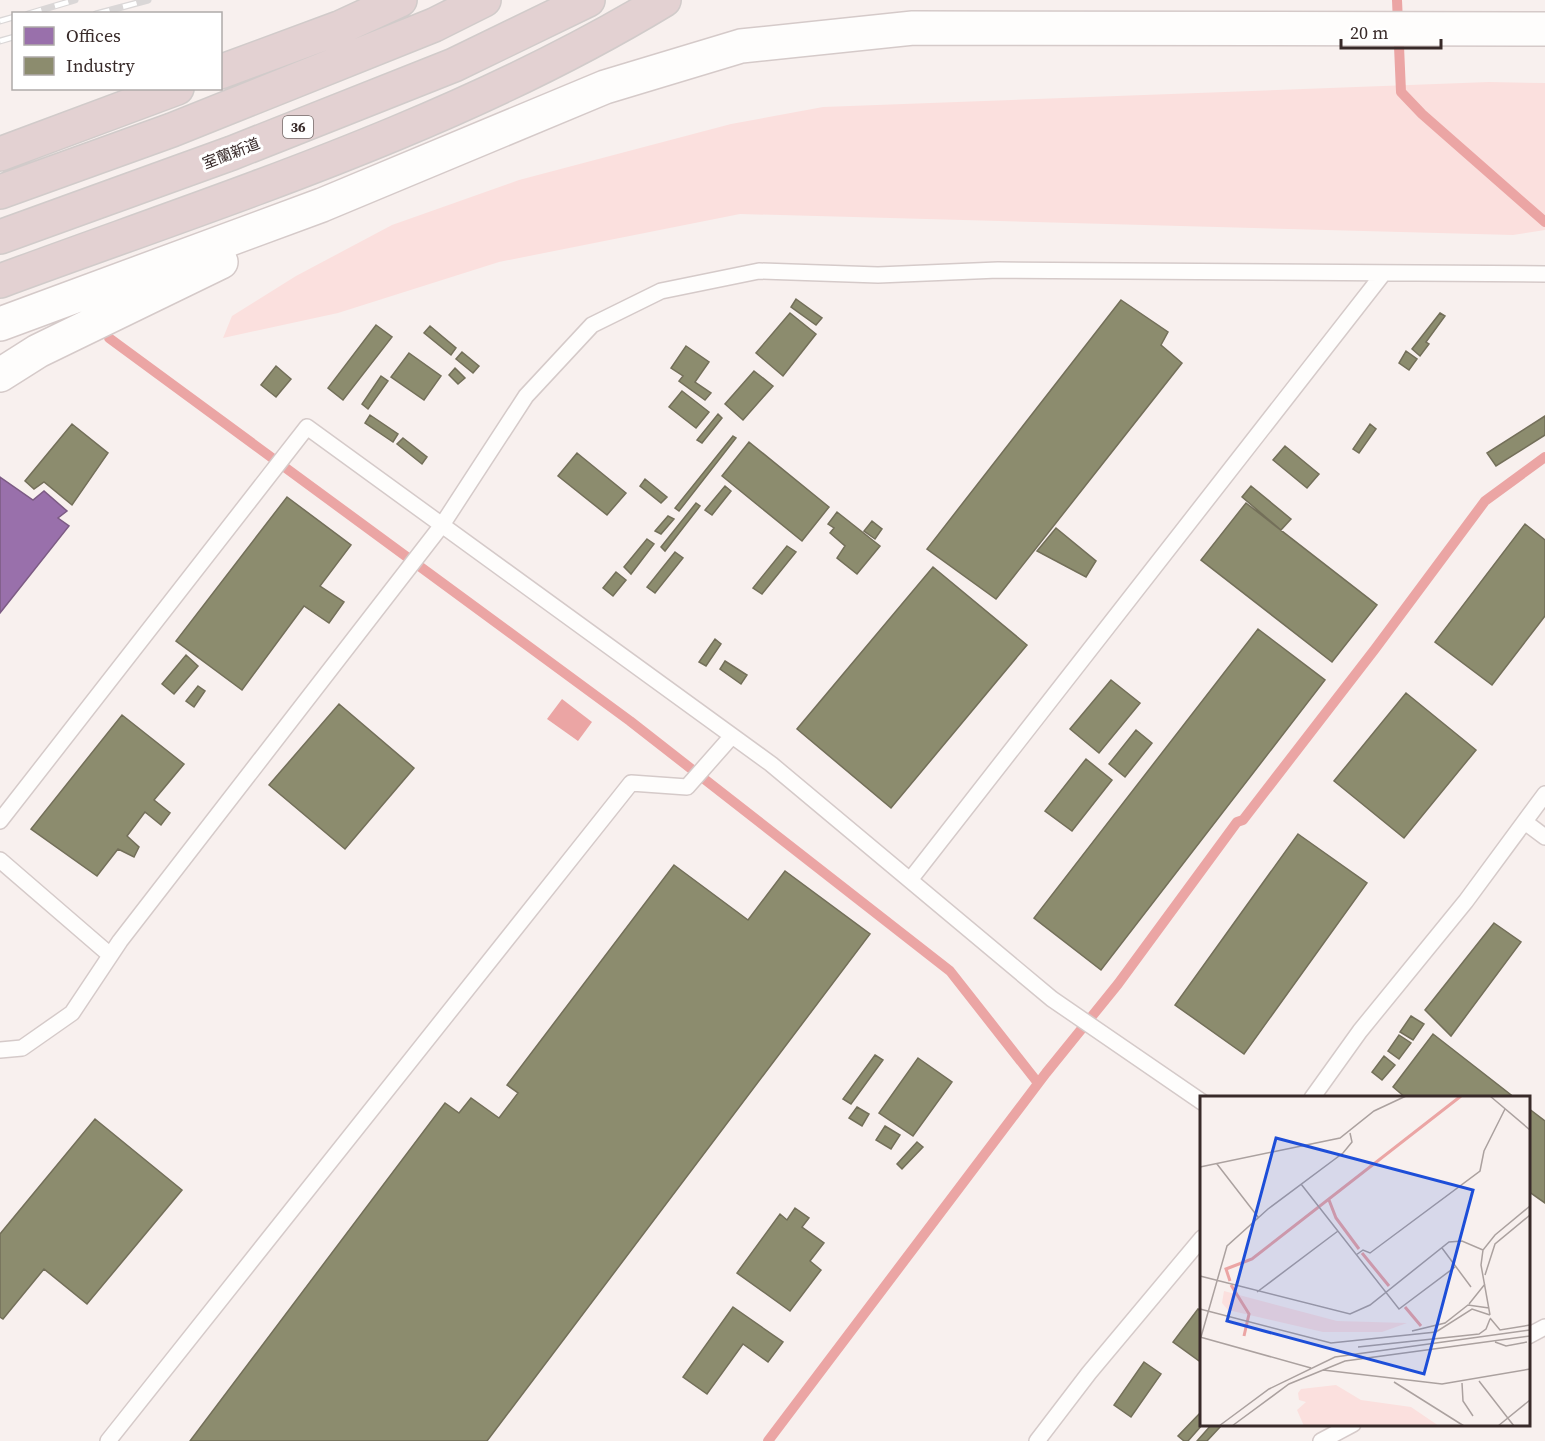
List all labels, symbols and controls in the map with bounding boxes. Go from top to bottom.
legend [12,12,222,90]
scale bar [1341,12,1442,50]
text: 20 m [1350,20,1388,45]
text: Offices [66,23,121,48]
text: Industry [66,53,136,78]
road number: 36 [283,116,313,138]
street label: 室蘭新道 [199,132,263,174]
inset map [1200,1096,1530,1426]

